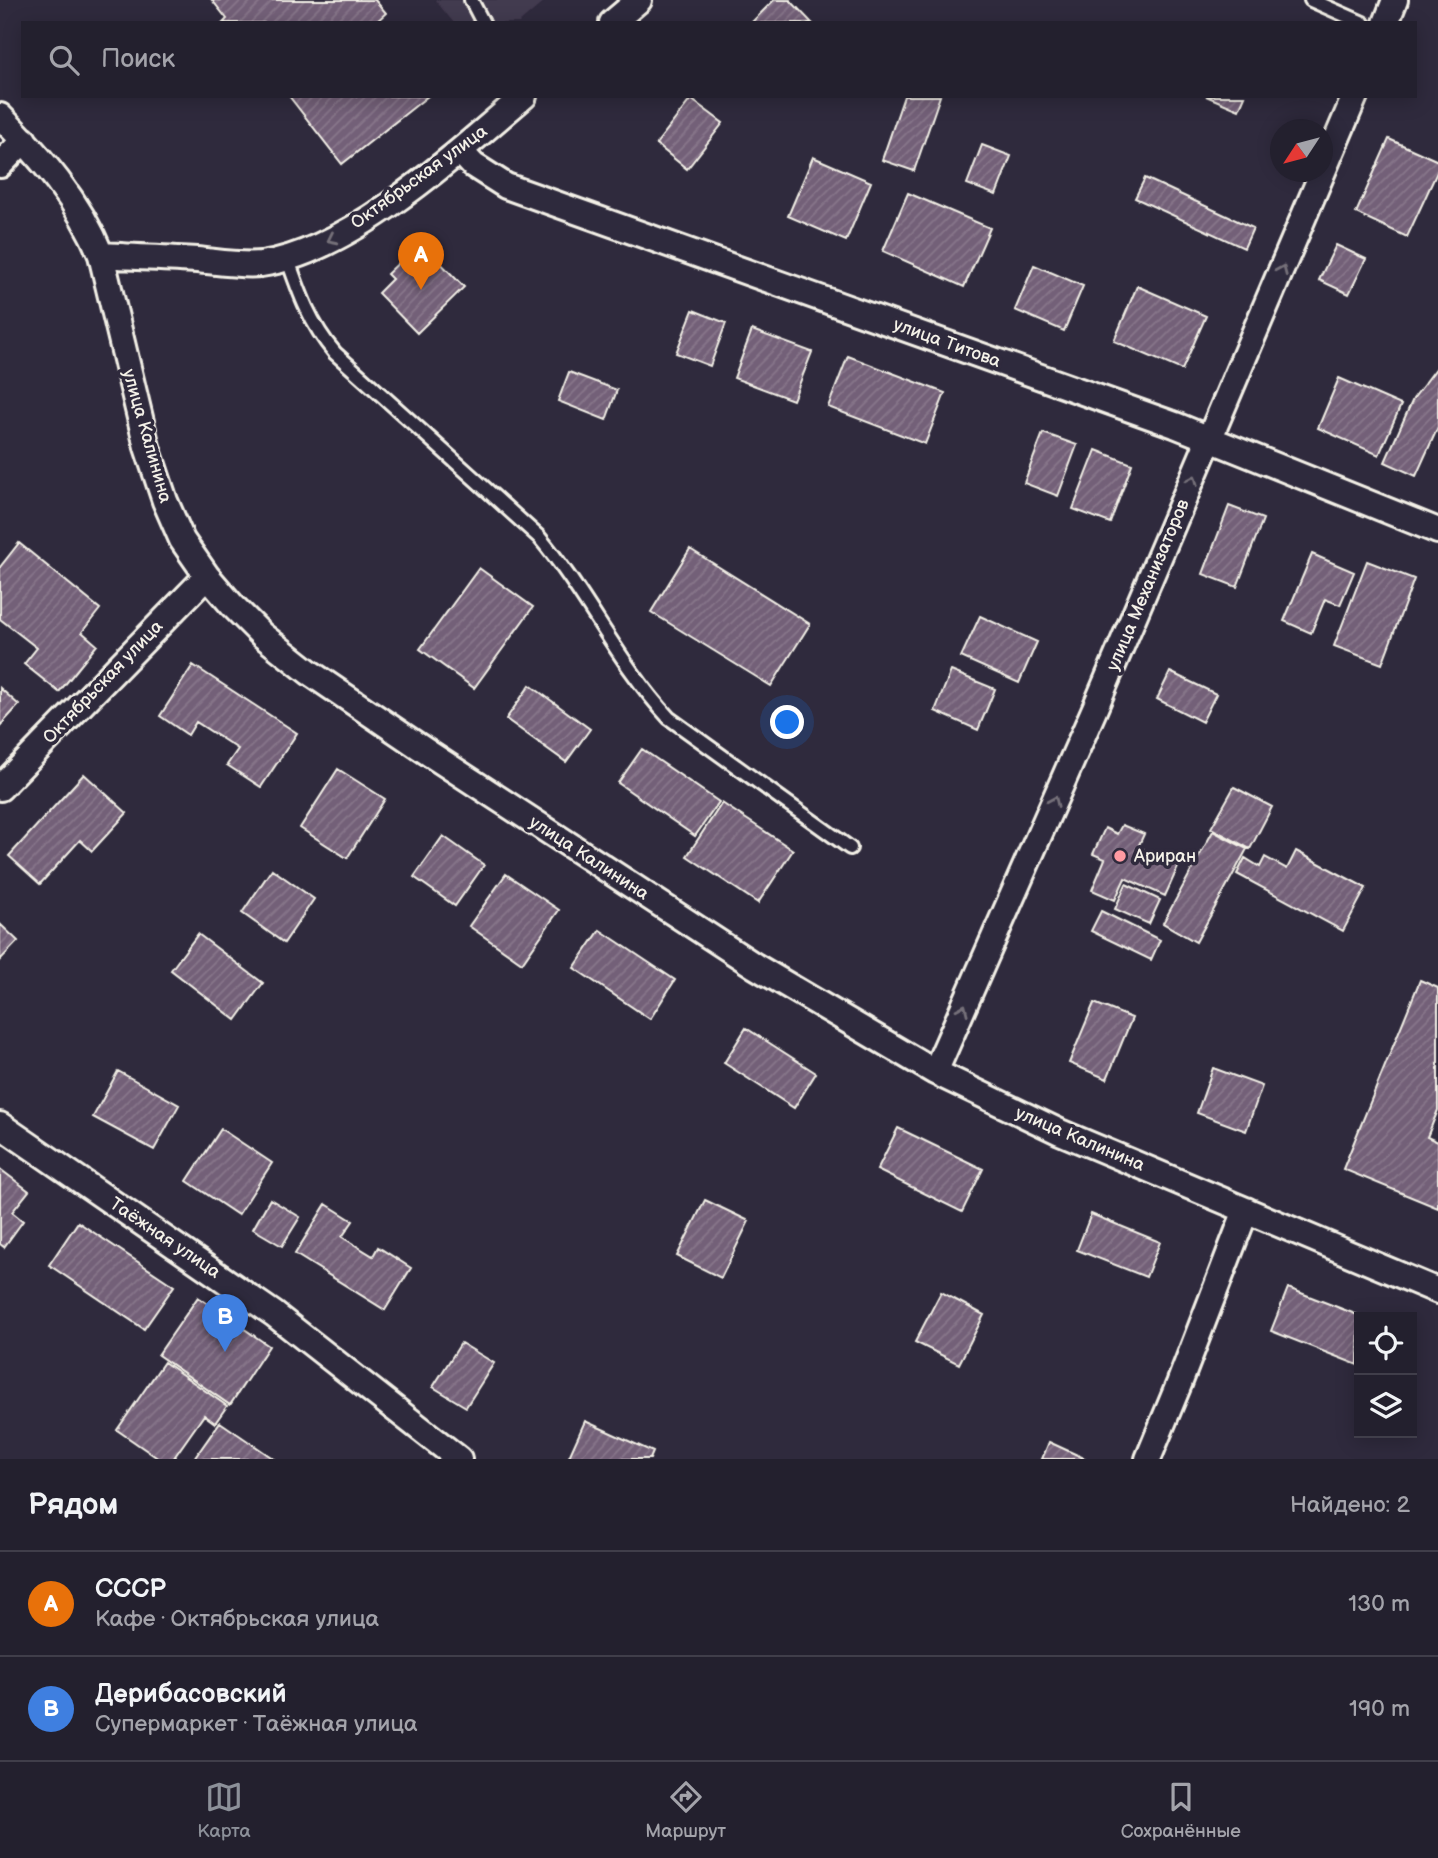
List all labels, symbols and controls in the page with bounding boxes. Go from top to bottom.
search box [21,21,1417,98]
icon: search [45,41,83,79]
text: Поиск [101,44,175,75]
north arrow [1270,119,1333,182]
street label: Октябрьская улица [347,120,491,233]
one-way arrow [327,230,339,244]
pin: A [398,232,444,290]
one-way arrow [1273,265,1287,277]
street label: улица Титова [890,314,1004,372]
street label: улица Калинина [118,367,176,506]
one-way arrow [1185,475,1199,487]
street label: улица Механизаторов [1102,496,1194,674]
street label: Октябрьская улица [39,616,167,748]
your location [770,705,804,739]
one-way arrow [1046,796,1060,808]
street label: улица Калинина [525,812,653,905]
place label: Ариран [1133,846,1196,867]
marker: Ариран [1112,848,1128,864]
one-way arrow [955,1004,969,1017]
street label: улица Калинина [1012,1102,1148,1176]
street label: Таёжная улица [106,1193,225,1283]
pin: B [202,1294,248,1352]
map controls [1354,1312,1417,1438]
button: locate [1354,1312,1417,1375]
button: layers [1354,1375,1417,1438]
text: Рядом [28,1487,118,1523]
text: Найдено: 2 [1290,1491,1410,1519]
text: СССР [95,1574,166,1605]
text: A [44,1590,58,1618]
text: 130 m [1348,1590,1410,1618]
text: Кафе · Октябрьская улица [95,1605,379,1633]
text: Дерибасовский [95,1679,287,1710]
text: B [43,1695,59,1723]
text: 190 m [1349,1695,1410,1723]
text: Супермаркет · Таёжная улица [95,1710,418,1738]
tab: Карта [197,1778,251,1843]
tab: Маршрут [645,1778,726,1843]
tab: Сохранённые [1121,1778,1241,1843]

